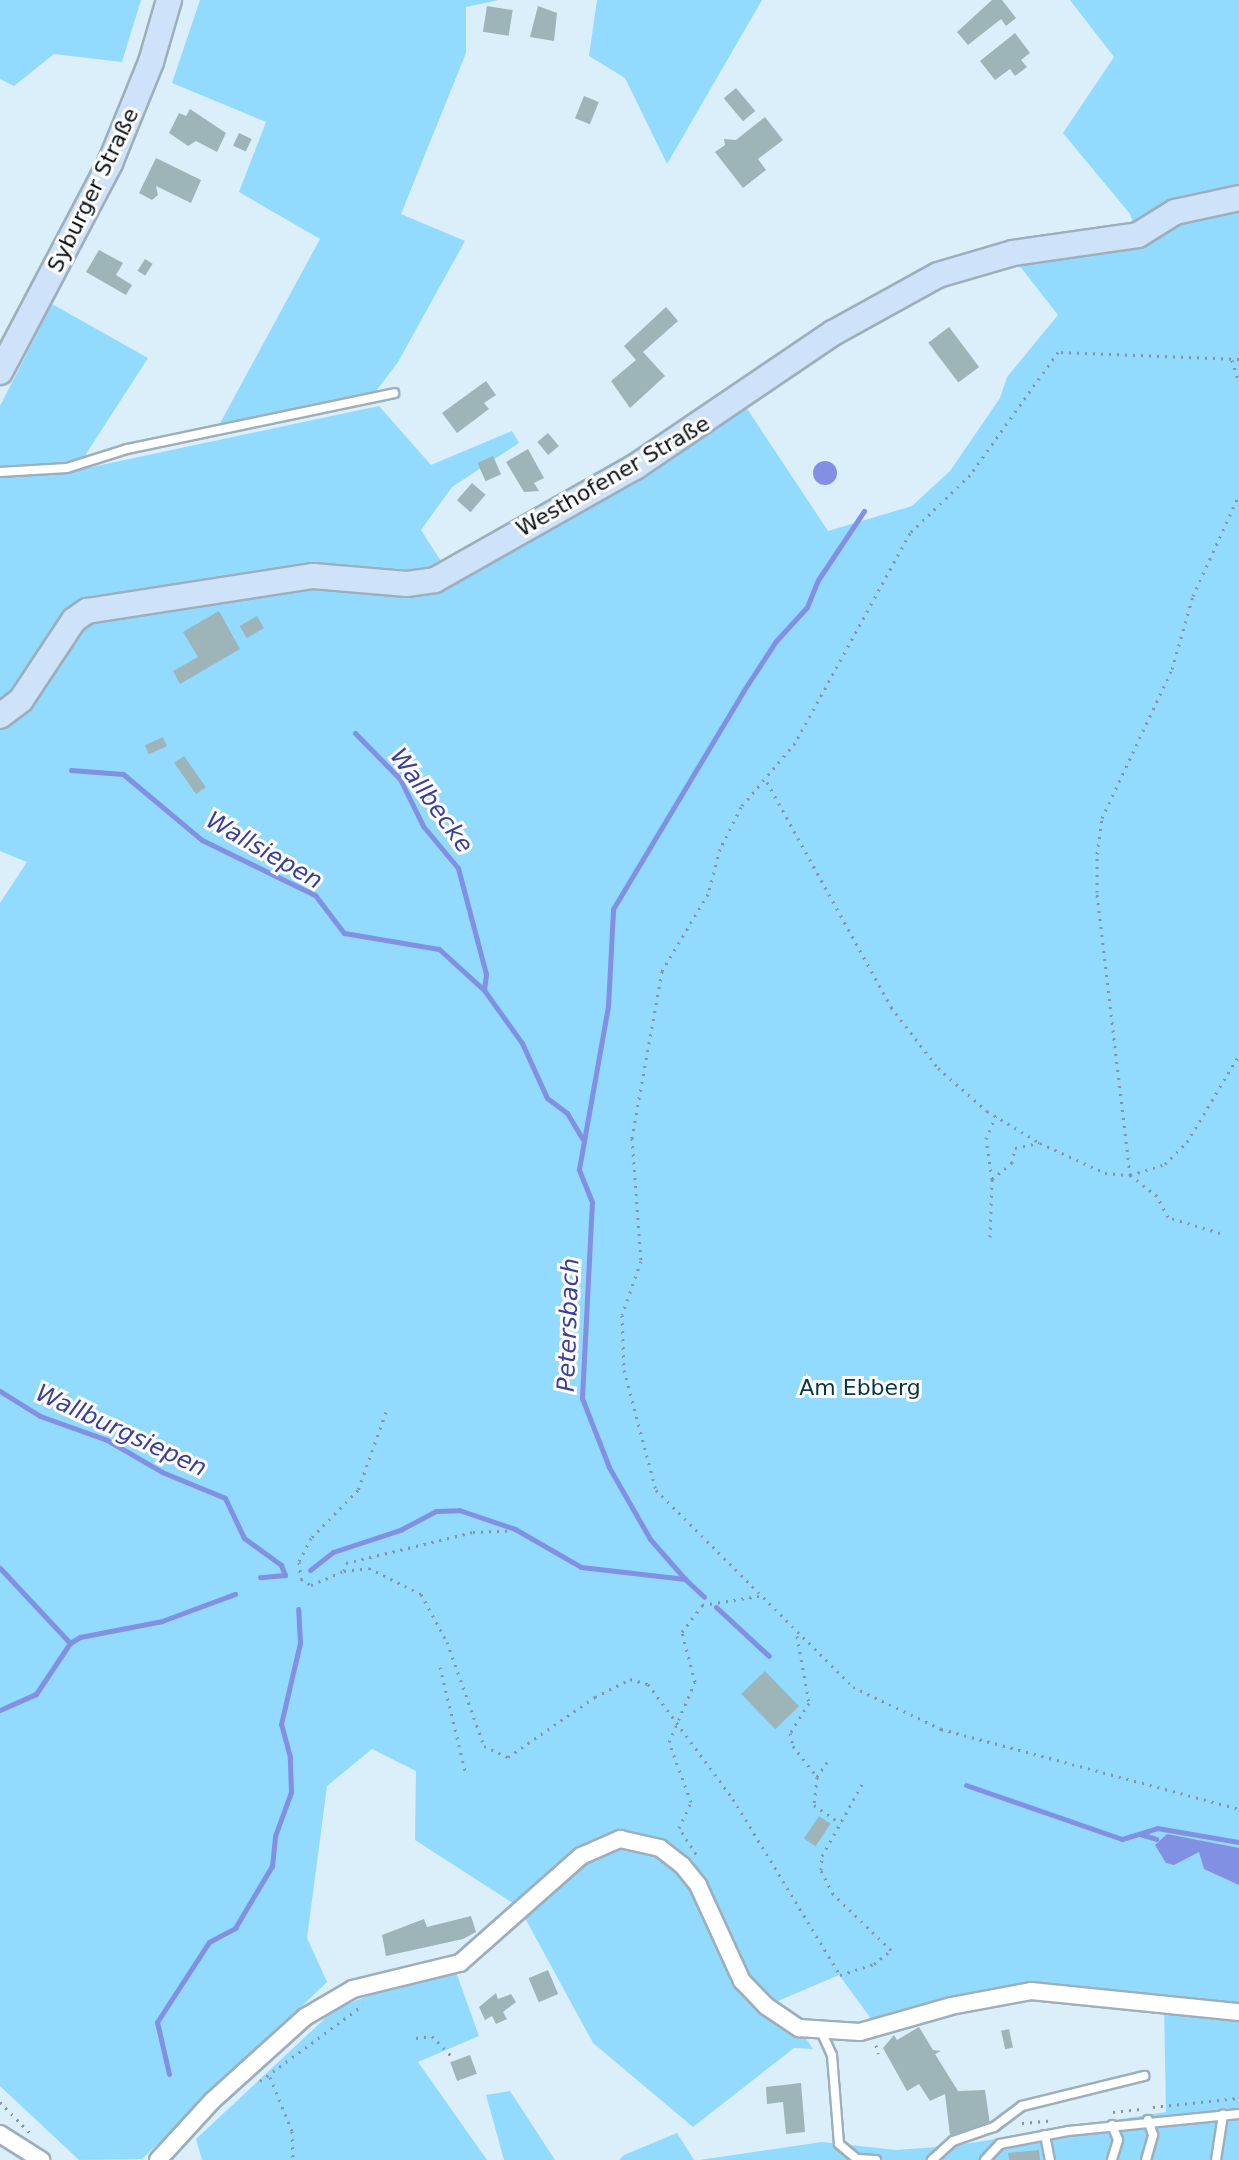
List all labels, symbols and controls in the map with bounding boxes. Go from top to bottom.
street label: Syburger Straße [42,104,144,276]
street label: Westhofener Straße [512,410,714,542]
water label: Wallbecke [383,743,479,859]
water label: Wallsiepen [201,806,327,896]
water label: Petersbach [552,1257,586,1393]
park label: Am Ebberg [799,1375,921,1401]
water label: Wallburgsiepen [31,1379,211,1483]

